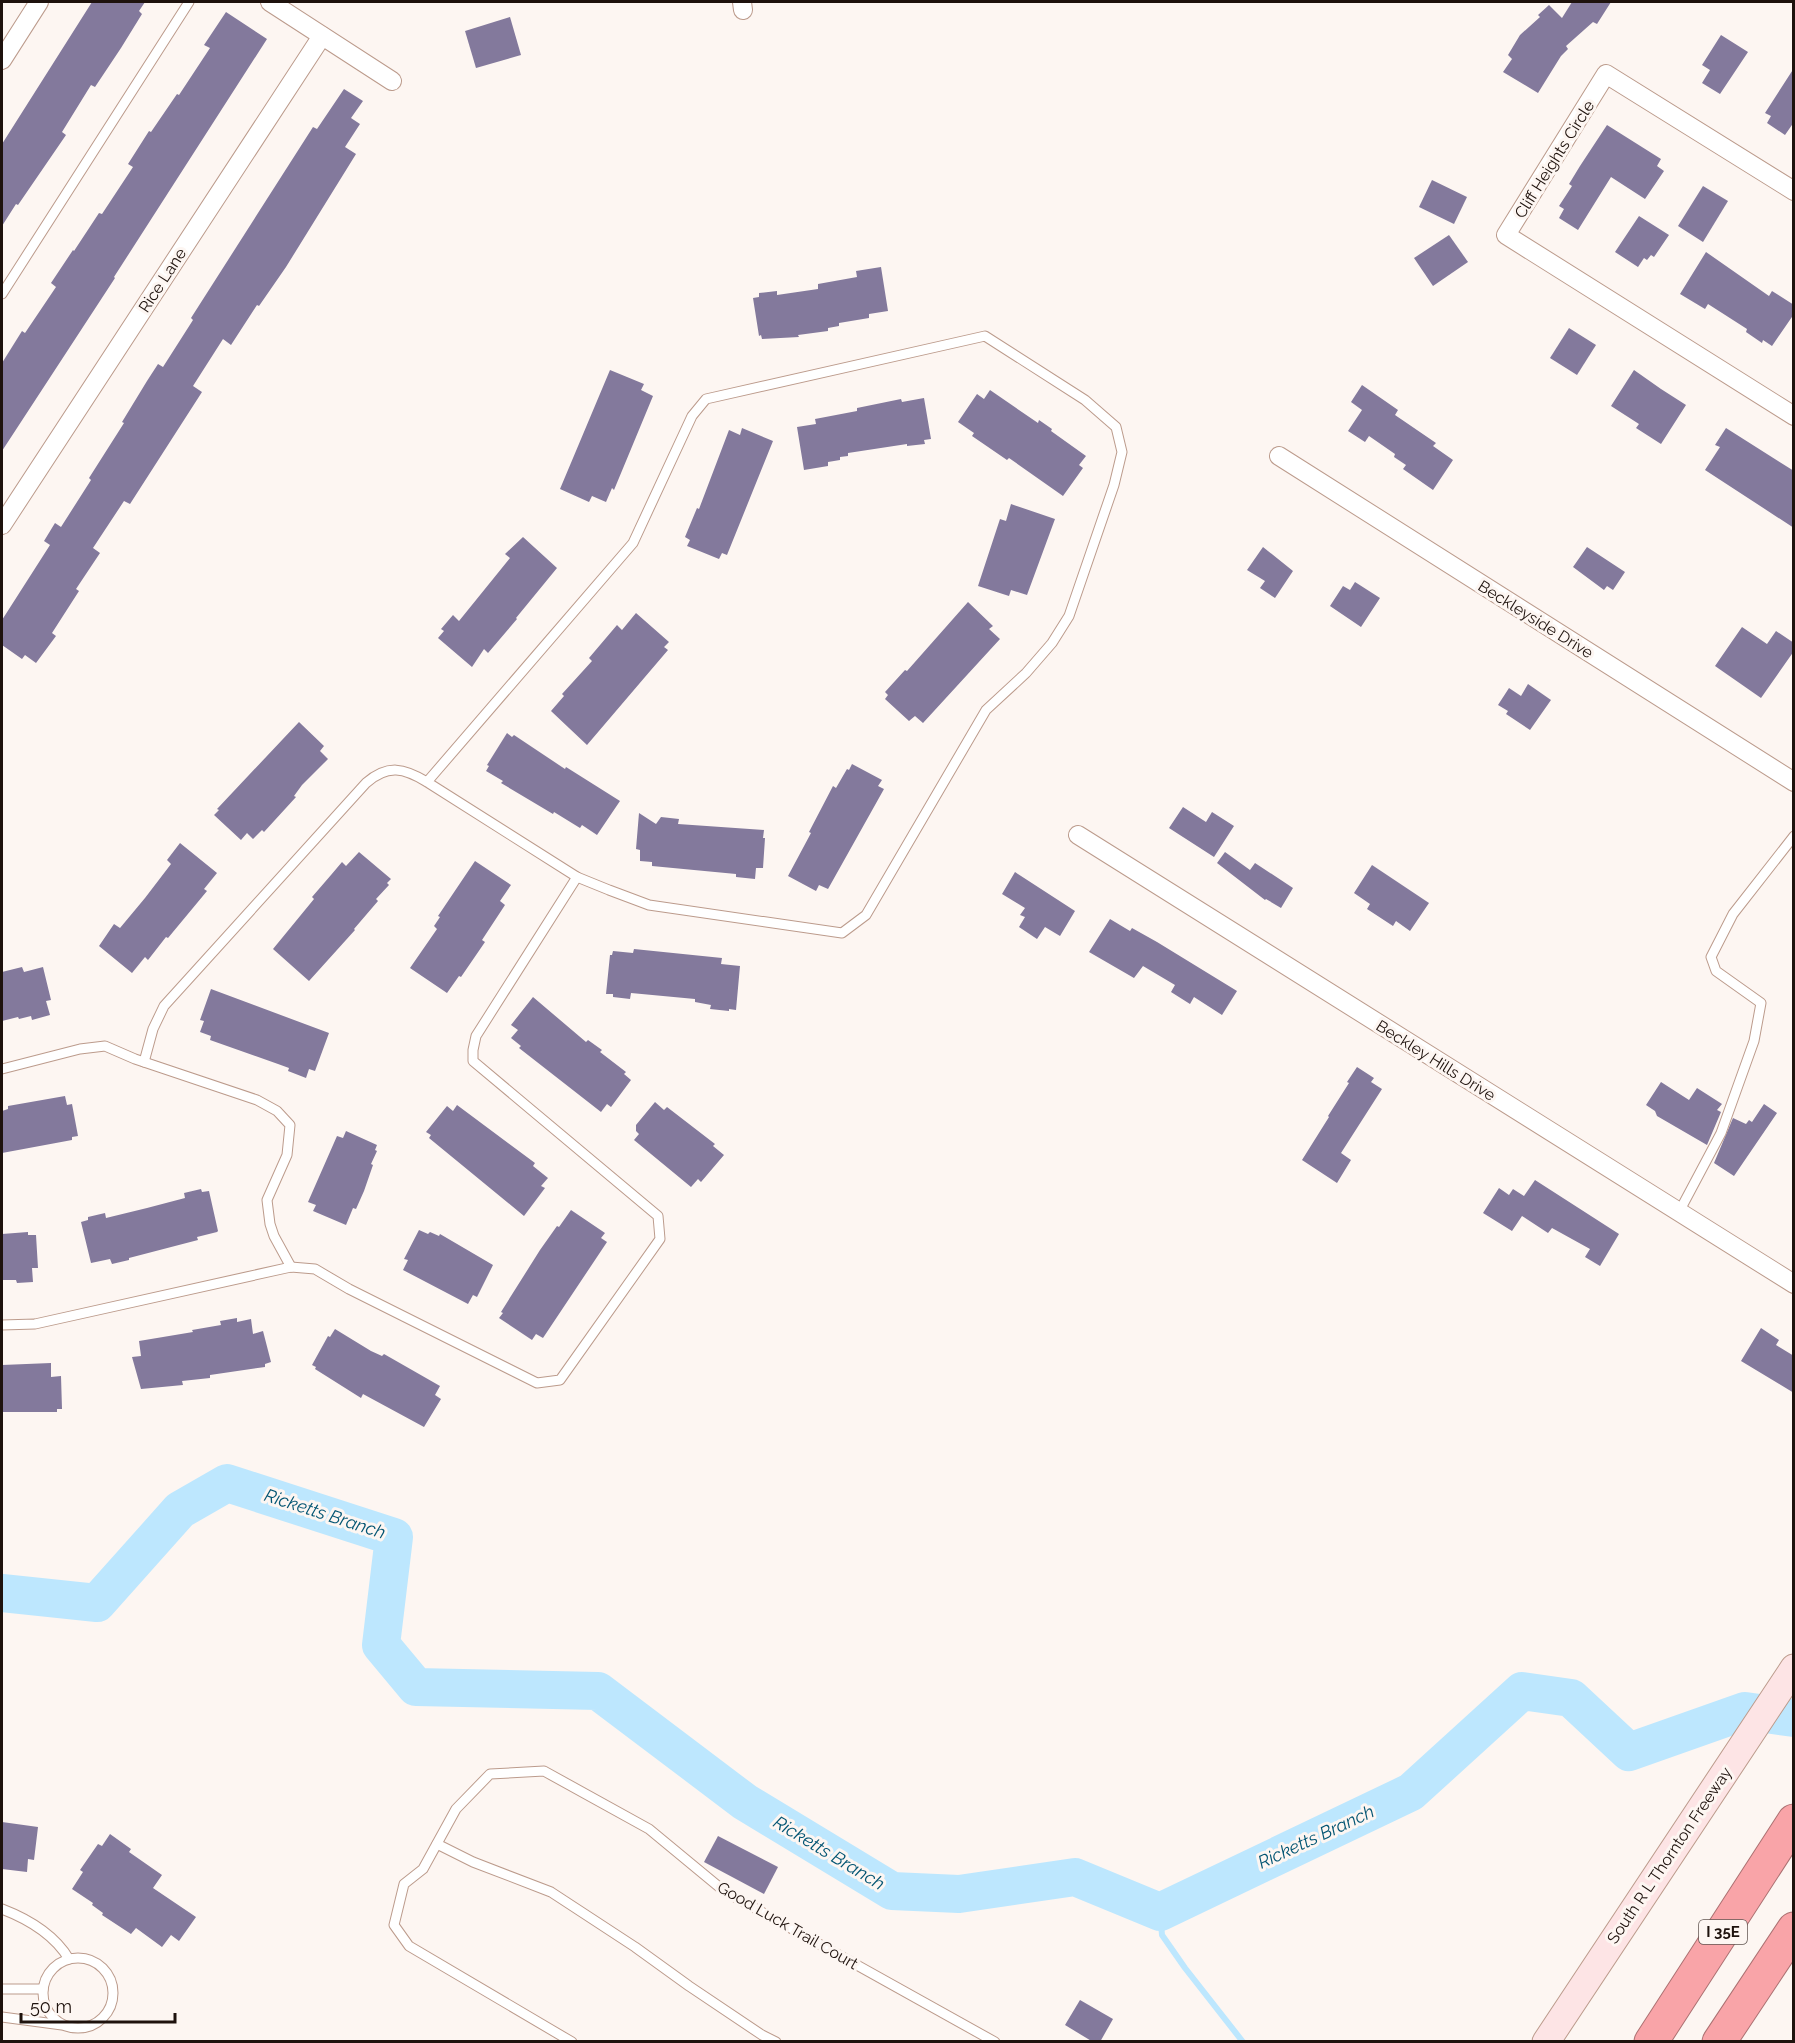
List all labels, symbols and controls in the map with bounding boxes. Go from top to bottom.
street label: Cliff Heights Circle [1511,97,1598,222]
street label: Rice Lane [135,245,190,316]
street label: Beckleyside Drive [1475,576,1597,662]
street label: Beckley Hills Drive [1373,1016,1499,1105]
water label: Ricketts Branch [262,1484,388,1543]
street label: South R L Thornton Freeway [1603,1763,1736,1947]
water label: Ricketts Branch [1254,1800,1377,1873]
water label: Ricketts Branch [770,1811,889,1894]
street label: Good Luck Trail Court [714,1877,862,1974]
road number: I 35E [1699,1920,1747,1944]
scale bar [21,1986,176,2024]
text: 50 m [30,1996,72,2017]

